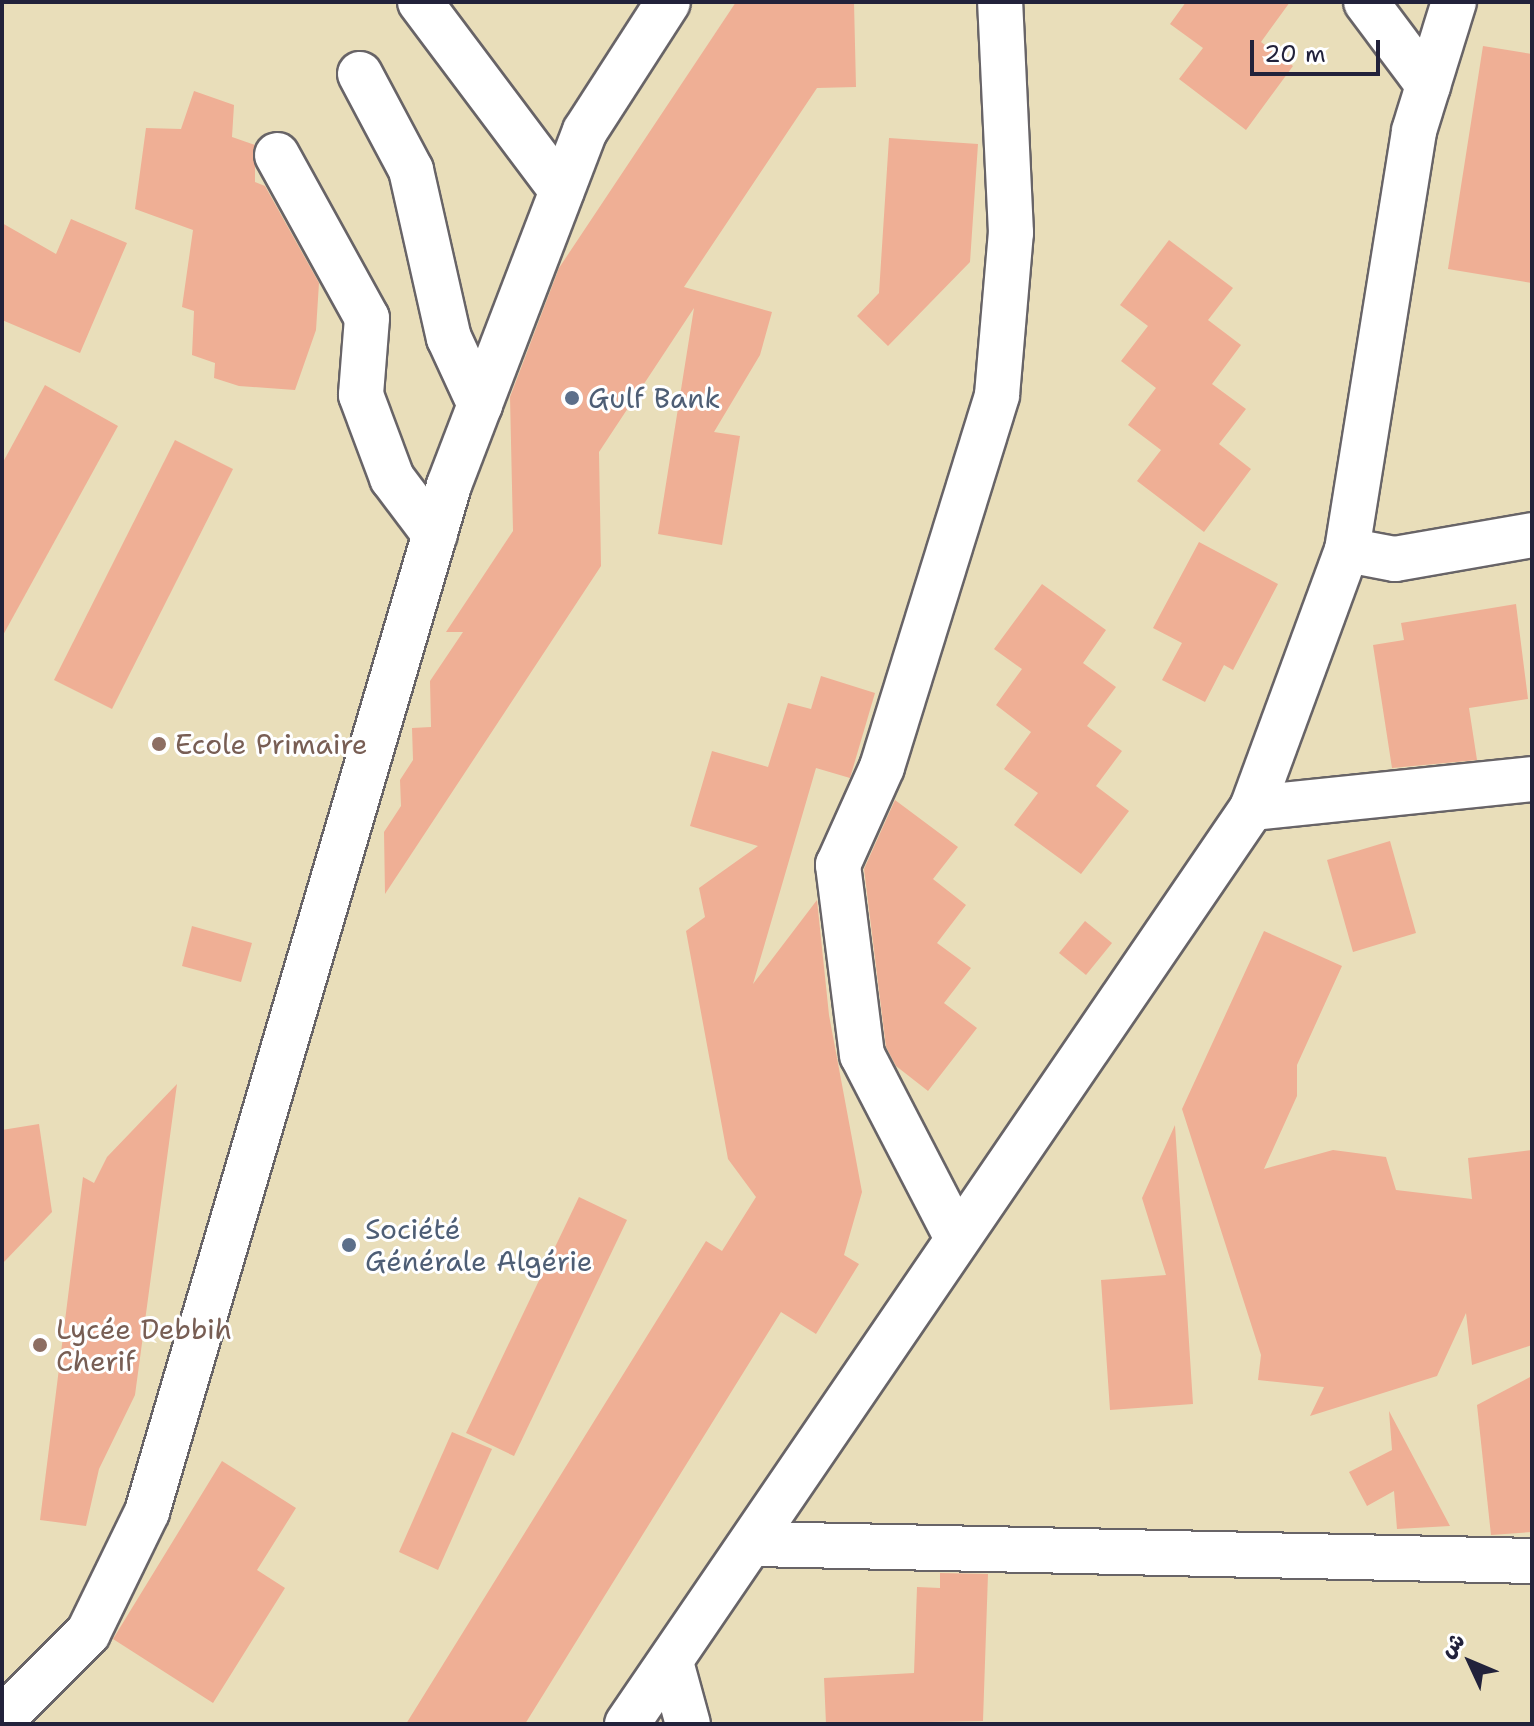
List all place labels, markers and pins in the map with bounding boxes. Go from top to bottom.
place label: Gulf Bank [588,381,721,415]
marker: Gulf Bank [563,389,581,407]
place label: Ecole Primaire [175,727,368,761]
marker: Ecole Primaire [150,735,168,753]
place label: Société Générale Algérie [365,1212,592,1278]
marker: Société Générale Algérie [340,1236,358,1254]
place label: Lycée Debbih Cherif [56,1312,232,1378]
marker: Lycée Debbih Cherif [31,1336,49,1354]

